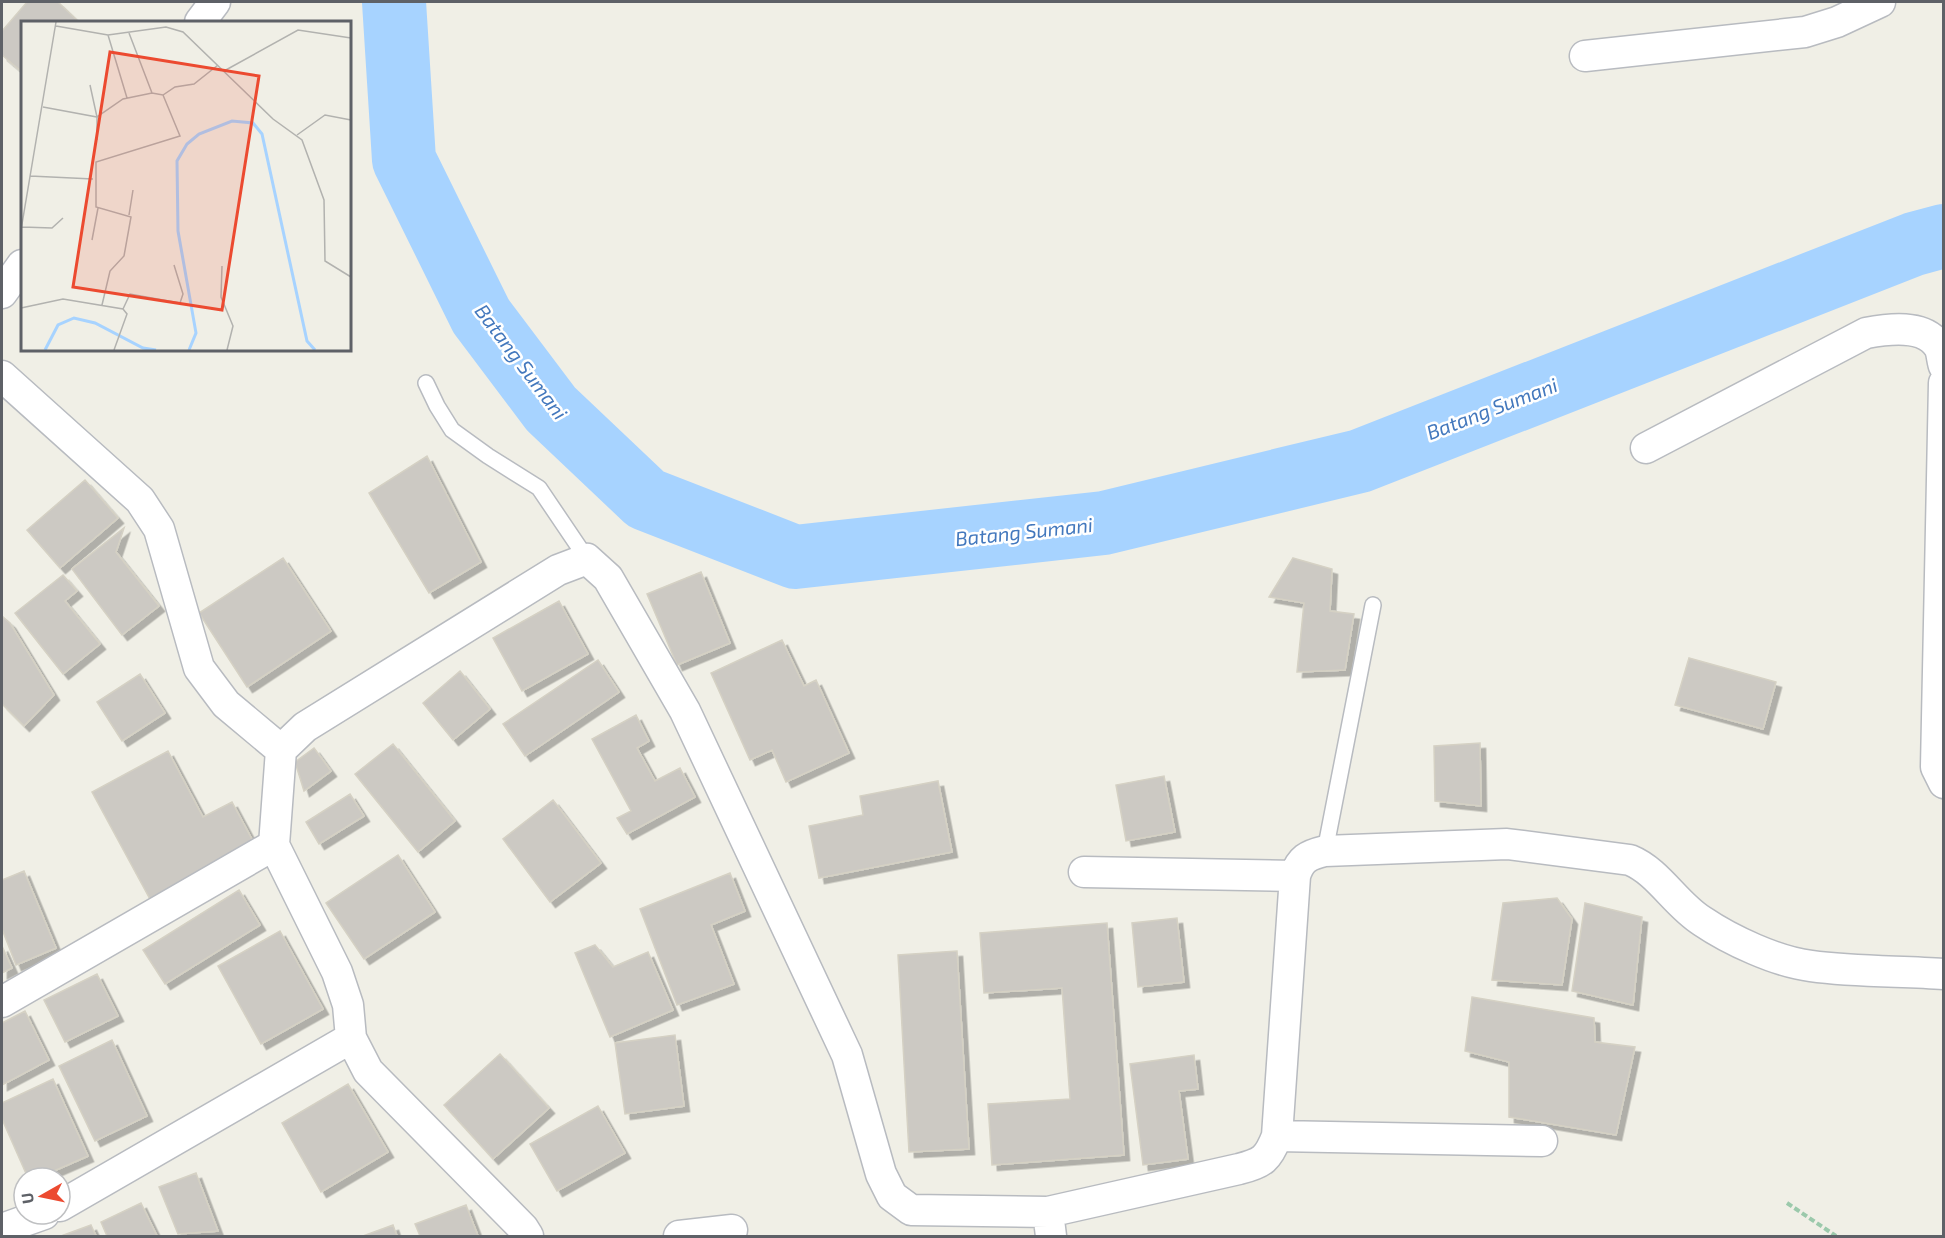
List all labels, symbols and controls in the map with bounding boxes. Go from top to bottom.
inset map [21,21,351,351]
water label: Batang Sumani [471,299,573,424]
water label: Batang Sumani [1423,372,1561,444]
water label: Batang Sumani [954,512,1094,550]
north arrow [12,1166,72,1226]
text: U [16,1192,37,1205]

